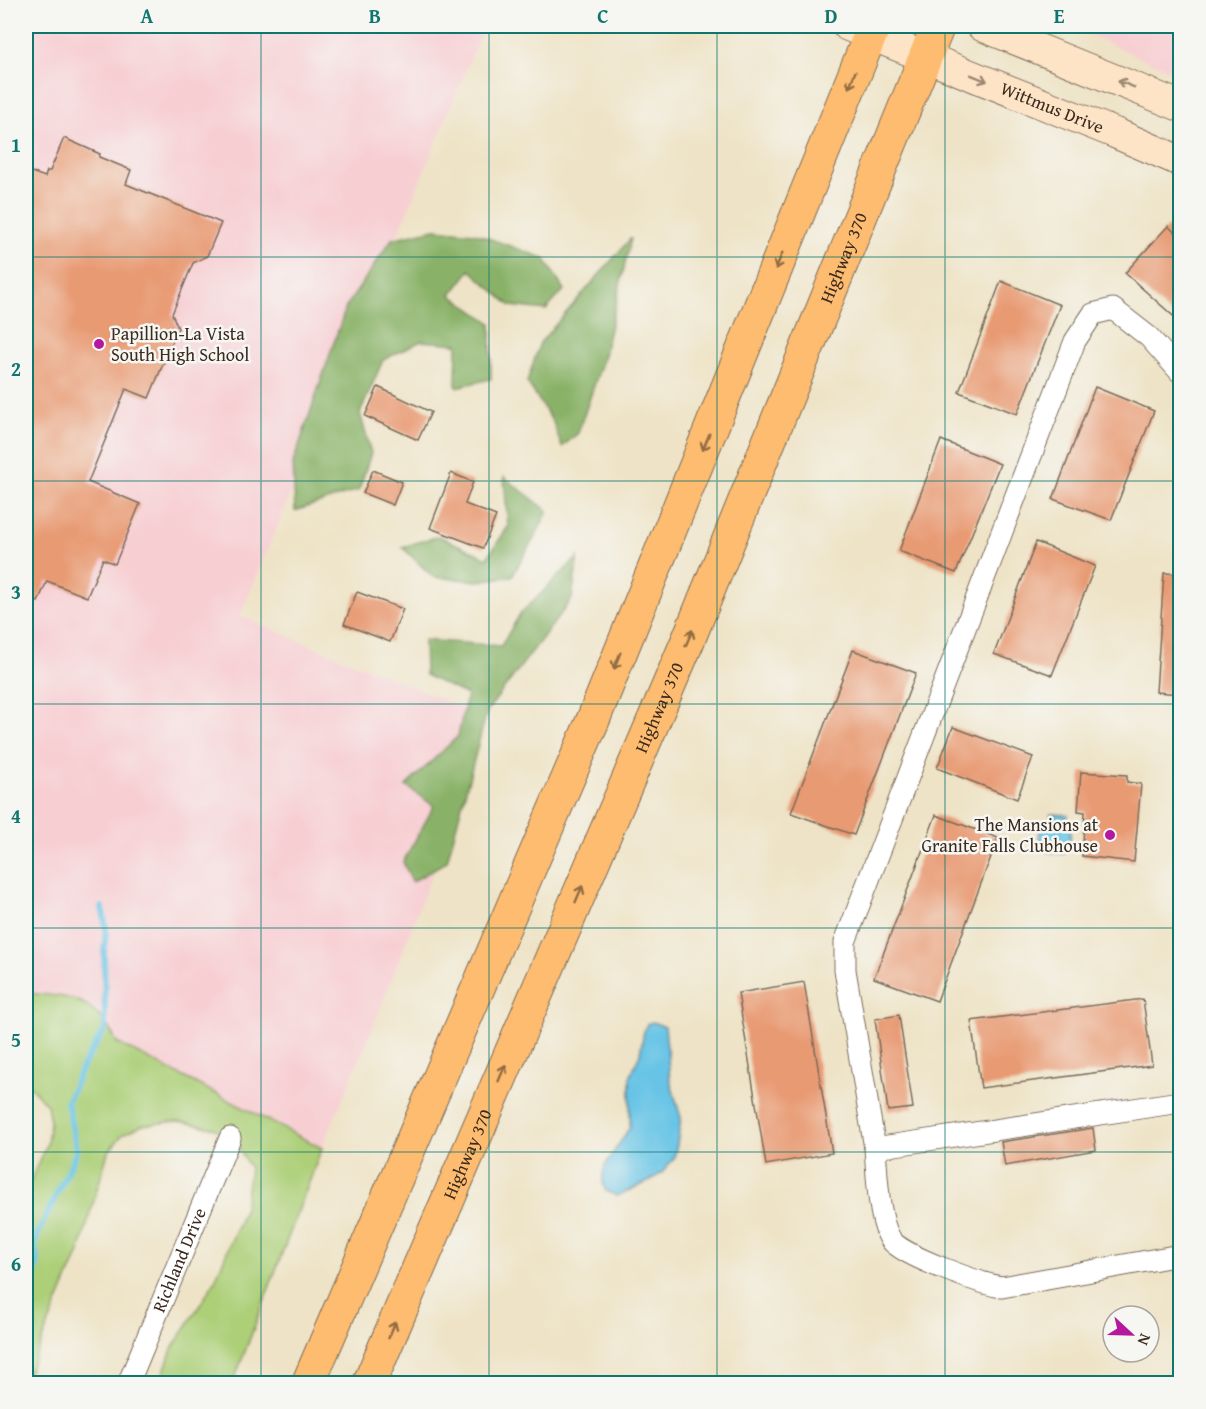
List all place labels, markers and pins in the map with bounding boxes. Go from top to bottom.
place label: Papillion-La Vista South High School [111,320,249,368]
marker: Papillion-La Vista South High School [92,337,106,351]
place label: The Mansions at Granite Falls Clubhouse [921,811,1099,859]
marker: The Mansions at Granite Falls Clubhouse [1103,828,1117,842]

